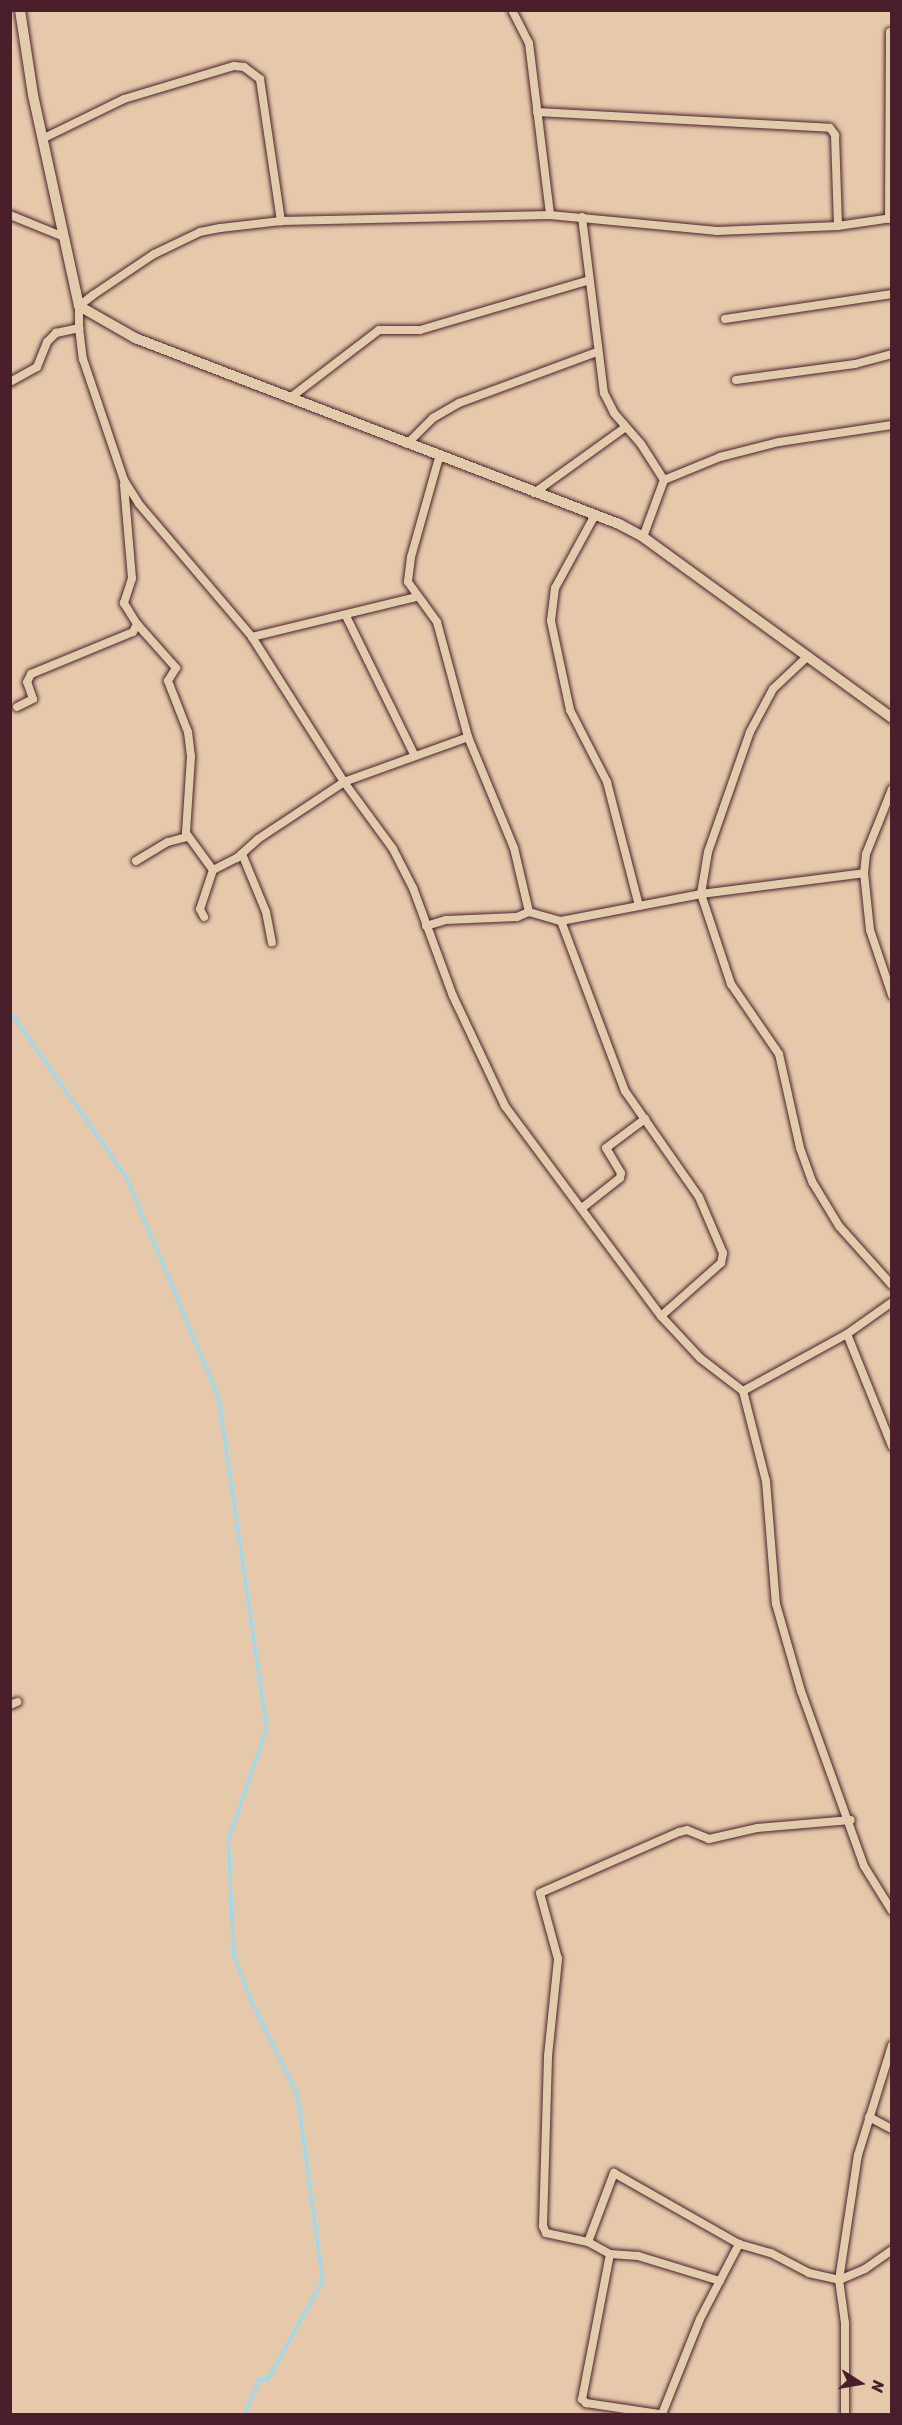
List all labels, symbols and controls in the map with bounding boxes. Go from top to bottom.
north arrow [830,2353,890,2413]
text: N [863,2378,893,2395]

